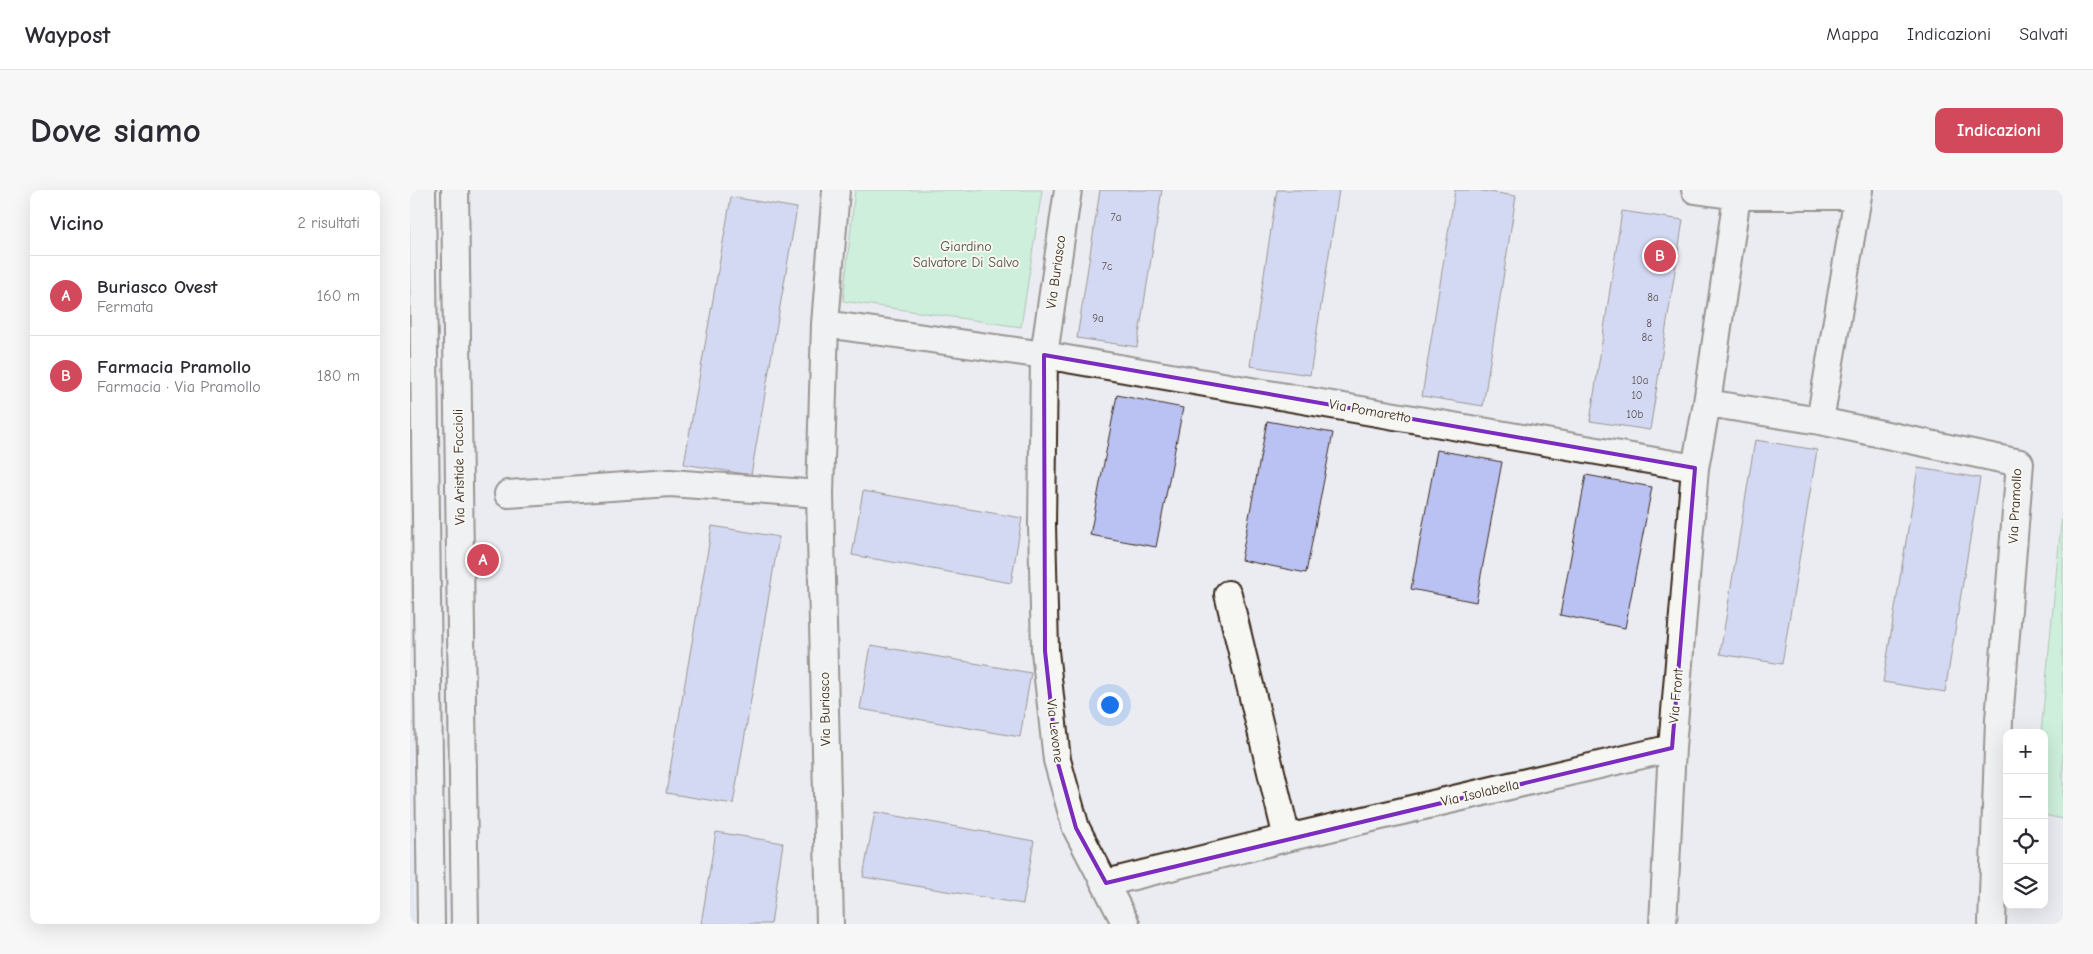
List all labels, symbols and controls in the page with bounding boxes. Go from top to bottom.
text: Waypost [25,21,110,49]
text: Mappa [1826,24,1879,45]
text: Indicazioni [1907,24,1991,45]
text: Salvati [2019,24,2068,45]
button: Indicazioni [1935,108,2063,153]
text: Dove siamo [30,110,201,151]
text: Vicino [50,211,104,235]
house number: 7a [1111,211,1121,224]
text: 2 risultati [297,214,360,232]
street label: Via Buriasco [1042,234,1070,310]
pin: B [1644,237,1676,275]
park label: Giardino Salvatore Di Salvo [913,238,1019,271]
house number: 7c [1102,260,1113,273]
text: Buriasco Ovest [97,276,217,298]
text: A [62,287,70,305]
text: 160 m [317,287,360,305]
house number: 8a [1647,291,1659,304]
text: Fermata [97,298,154,316]
house number: 9a [1092,312,1104,325]
house number: 8 [1646,317,1652,330]
house number: 8c [1642,331,1653,344]
text: Farmacia Pramollo [97,356,251,378]
text: B [61,367,71,385]
text: 180 m [317,367,360,385]
house number: 10a [1632,374,1648,387]
text: Farmacia · Via Pramollo [97,378,261,396]
house number: 10 [1631,389,1643,402]
street label: Via Pomaretto [1327,395,1413,427]
house number: 10b [1627,408,1644,421]
street label: Via Aristide Faccioli [449,409,469,525]
street label: Via Pramollo [2005,468,2025,544]
pin: A [467,541,499,579]
street label: Via Front [1665,667,1687,724]
street label: Via Buriasco [816,672,834,746]
your location [1097,692,1123,718]
street label: Via Levone [1043,698,1067,764]
map controls [2003,729,2048,909]
button: + [2003,729,2048,774]
button: − [2003,774,2048,819]
street label: Via Isolabella [1439,776,1521,810]
button: locate [2003,819,2048,864]
button: layers [2003,864,2048,909]

